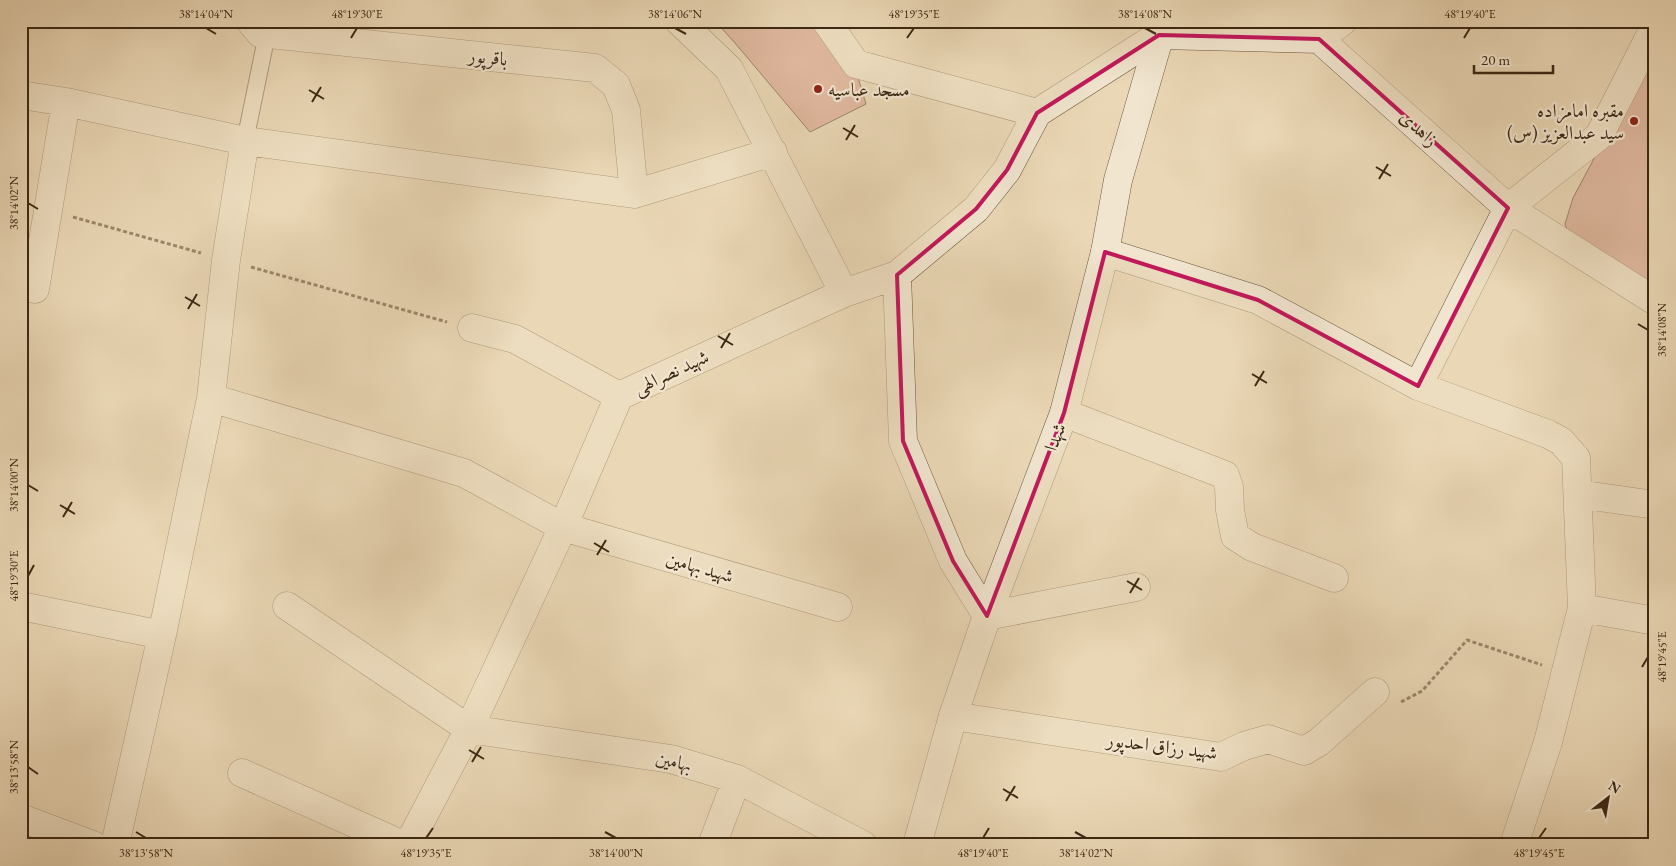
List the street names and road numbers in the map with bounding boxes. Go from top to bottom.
street label: باقرپور [465,42,509,72]
street label: زاهدی [1394,104,1444,152]
street label: شهید نصرالهی [629,344,713,401]
street label: شهدا [1038,419,1072,455]
street label: شهید بهامین [663,545,737,589]
street label: شهید رزاق احدپور [1103,727,1219,766]
street label: بهامین [654,745,694,777]

